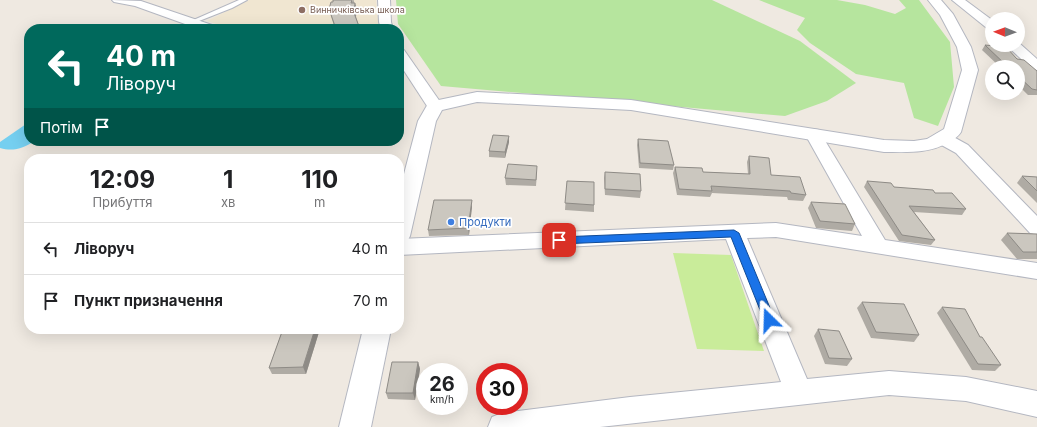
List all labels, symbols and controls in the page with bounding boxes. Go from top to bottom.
place label: Винничківська школа [310,4,405,15]
marker: Винничківська школа [297,5,307,15]
north arrow [985,12,1025,52]
map controls [985,12,1025,100]
text: 40 m [106,39,176,73]
icon: left [40,40,92,92]
button: search [985,60,1025,100]
text: Ліворуч [106,73,176,94]
icon: arrive [91,116,113,138]
text: Потім [40,118,83,137]
text: 12:09 [90,165,155,194]
text: 1 [223,165,233,194]
text: 110 [301,165,338,194]
text: Прибуття [92,194,152,210]
text: хв [221,194,235,210]
text: m [314,194,325,210]
place label: Продукти [459,215,511,229]
marker: Продукти [446,217,456,227]
pin [542,223,576,257]
icon: arrive [548,229,570,251]
icon: left [40,238,62,260]
text: Ліворуч [74,239,134,258]
text: 40 m [351,239,388,258]
icon: arrive [40,290,62,312]
text: Пункт призначення [74,291,223,310]
text: 70 m [353,291,388,310]
position arrow [748,299,790,341]
speed limit sign: 30 [476,363,528,415]
text: 26 [429,372,455,396]
text: km/h [430,393,454,405]

